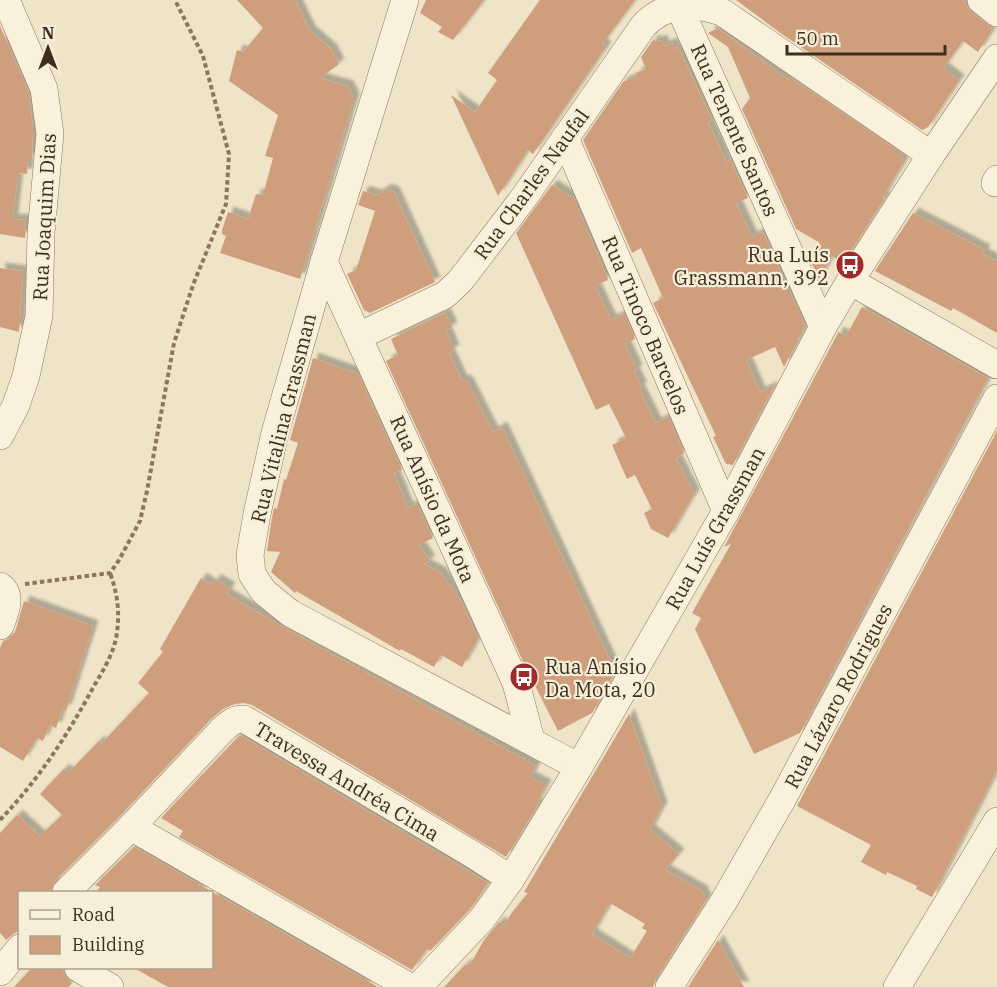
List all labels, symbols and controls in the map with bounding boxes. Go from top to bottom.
north arrow [18,18,78,78]
scale bar [787,18,944,56]
text: N [42,23,54,43]
text: 50 m [796,27,839,50]
street label: Rua Tenente Santos [685,39,785,221]
street label: Rua Charles Naufal [467,103,595,265]
street label: Rua Joaquim Dias [26,132,62,302]
street label: Rua Tinoco Barcelos [596,231,696,419]
place label: Rua Luís Grassmann, 392 [674,241,829,291]
bus stop icon: Rua Luís Grassmann, 392 [834,249,866,281]
street label: Rua Vitalina Grassman [244,310,322,526]
street label: Rua Anísio da Mota [384,411,482,587]
street label: Rua Luís Grassman [659,442,771,614]
street label: Rua Lázaro Rodrigues [778,599,898,793]
place label: Rua Anísio Da Mota, 20 [545,653,655,703]
bus stop icon: Rua Anísio Da Mota, 20 [508,661,540,693]
street label: Travessa Andréa Cima [249,715,445,847]
legend [18,891,213,969]
text: Road [72,903,115,926]
text: Building [72,933,144,956]

